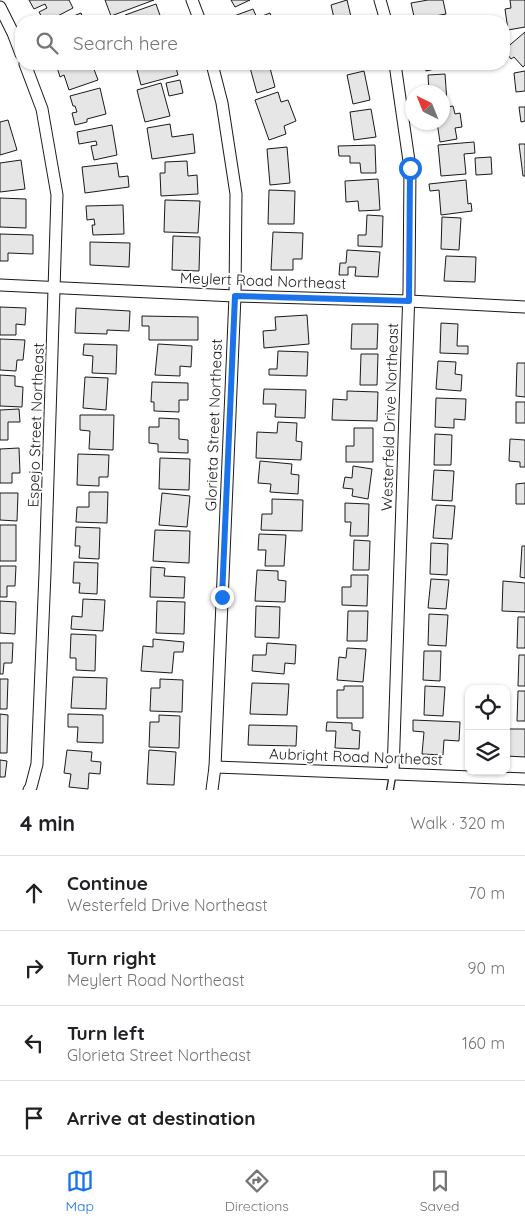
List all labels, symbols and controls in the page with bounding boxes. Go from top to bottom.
search box [15,15,510,70]
icon: search [33,29,61,57]
text: Search here [73,31,178,55]
north arrow [405,85,450,130]
route start [399,157,422,180]
street label: Meylert Road Northeast [179,268,347,293]
street label: Westerfeld Drive Northeast [377,323,402,511]
street label: Glorieta Street Northeast [201,338,226,512]
street label: Espejo Street Northeast [23,342,48,508]
route end [211,586,234,609]
map controls [465,685,510,775]
button: locate [465,685,510,730]
button: layers [465,730,510,775]
street label: Aubright Road Northeast [269,744,443,769]
text: 4 min [20,810,75,836]
text: Walk · 320 m [410,813,505,833]
text: Continue [67,871,148,895]
icon: ahead [20,879,48,907]
text: 70 m [468,883,505,903]
text: Westerfeld Drive Northeast [67,895,268,915]
text: Turn right [67,946,156,970]
icon: right [20,954,48,982]
text: 90 m [468,958,505,978]
text: Meylert Road Northeast [67,970,245,990]
text: Turn left [67,1021,145,1045]
icon: left [20,1029,48,1057]
text: 160 m [462,1033,505,1053]
text: Glorieta Street Northeast [67,1045,251,1065]
icon: arrive [20,1104,48,1132]
text: Arrive at destination [67,1106,256,1130]
tab: Map [65,1167,94,1215]
tab: Directions [225,1167,289,1215]
tab: Saved [420,1167,460,1215]

